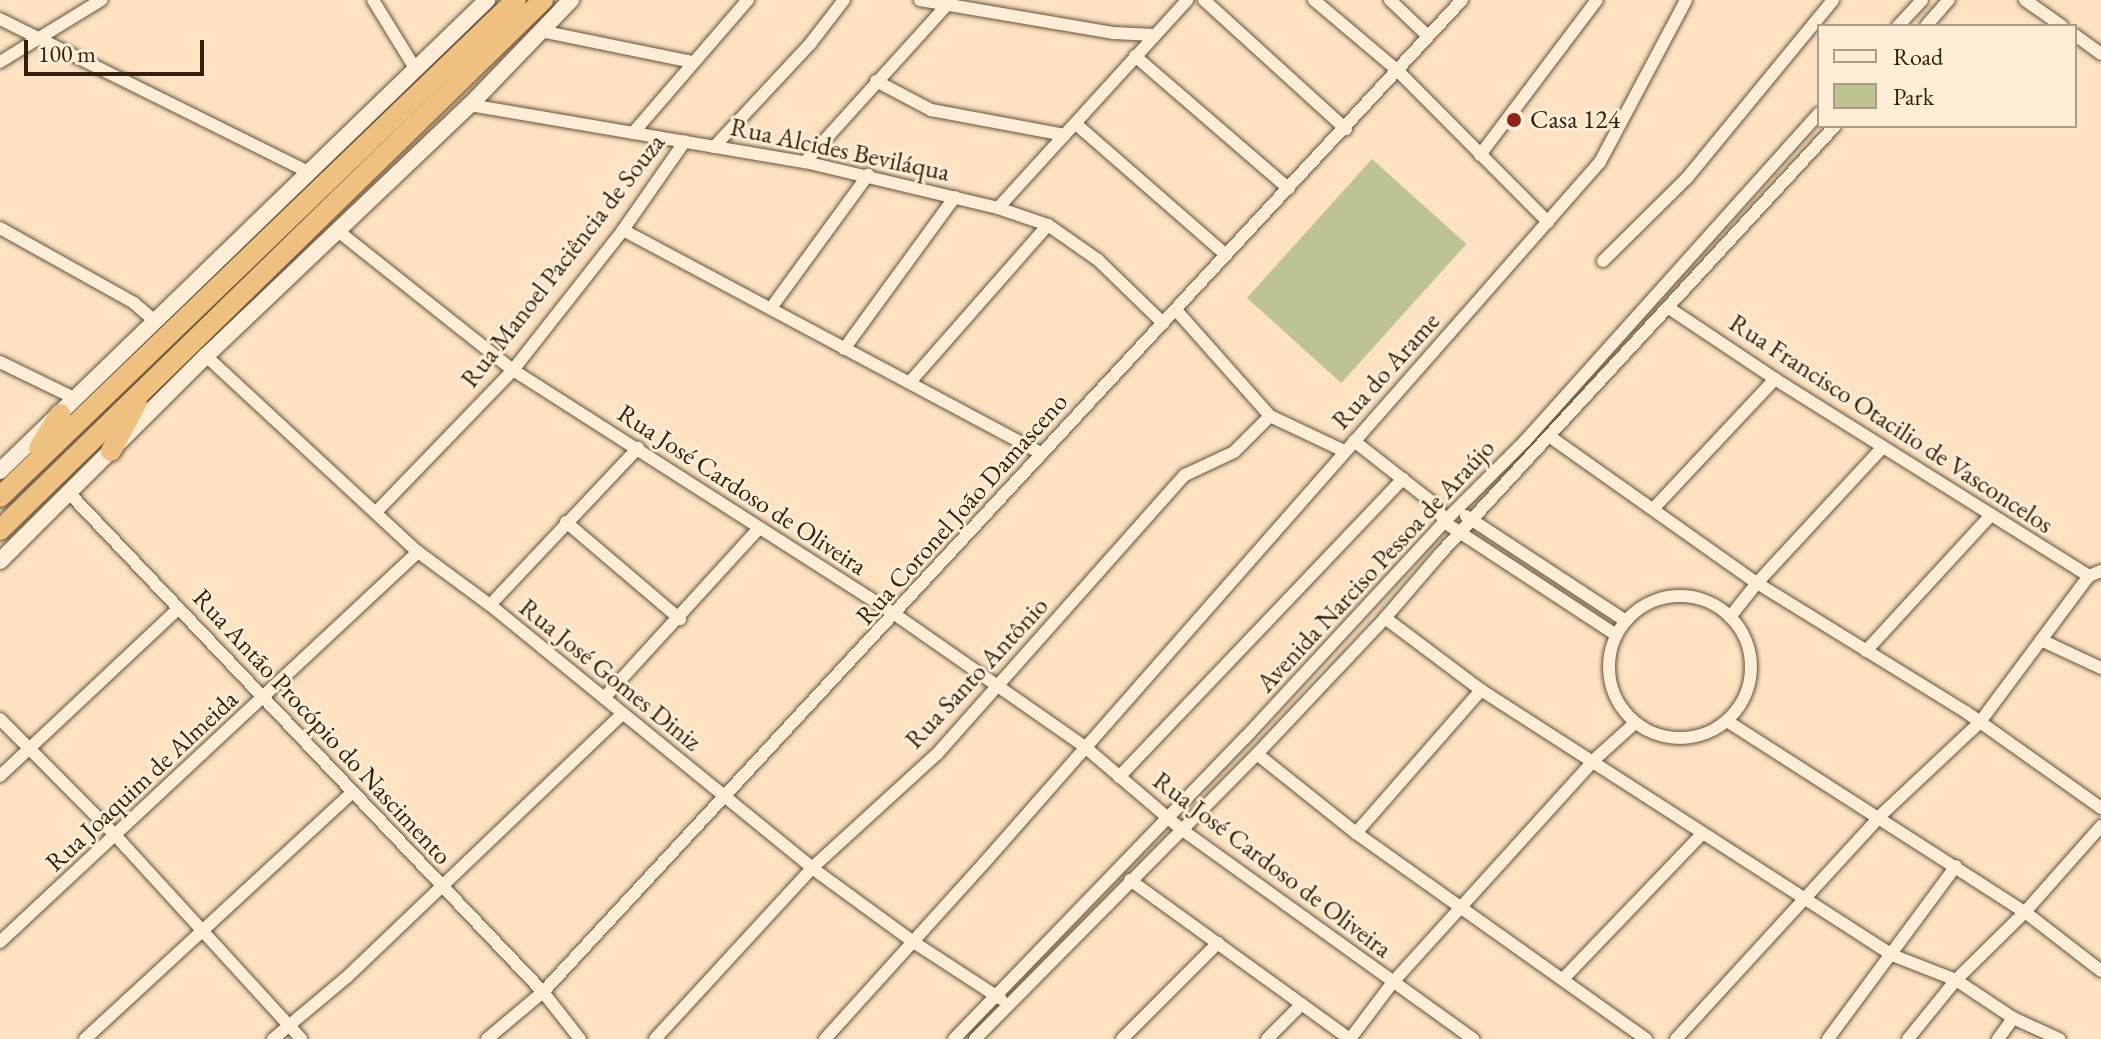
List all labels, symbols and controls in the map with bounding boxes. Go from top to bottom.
scale bar [28,24,208,74]
legend [1817,24,2077,128]
text: 100 m [38,38,96,69]
text: Road [1893,41,1943,72]
text: Park [1893,81,1934,112]
place label: Casa 124 [1530,104,1620,136]
marker: Casa 124 [1505,111,1523,129]
street label: Rua Alcides Beviláqua [728,112,952,188]
street label: Rua Manoel Paciência de Souza [454,128,672,394]
street label: Rua do Arame [1325,306,1447,436]
street label: Rua Francisco Otacilio de Vasconcelos [1723,307,2059,541]
street label: Rua Coronel João Damasceno [850,387,1074,631]
street label: Rua José Cardoso de Oliveira [612,398,872,582]
street label: Avenida Narciso Pessoa de Araújo [1250,433,1502,699]
street label: Rua Antão Procópio do Nascimento [186,583,458,871]
street label: Rua Santo Antônio [899,591,1055,755]
street label: Rua José Gomes Diniz [513,592,707,758]
street label: Rua Joaquim de Almeida [39,684,245,878]
street label: Rua José Cardoso de Oliveira [1147,765,1397,965]

